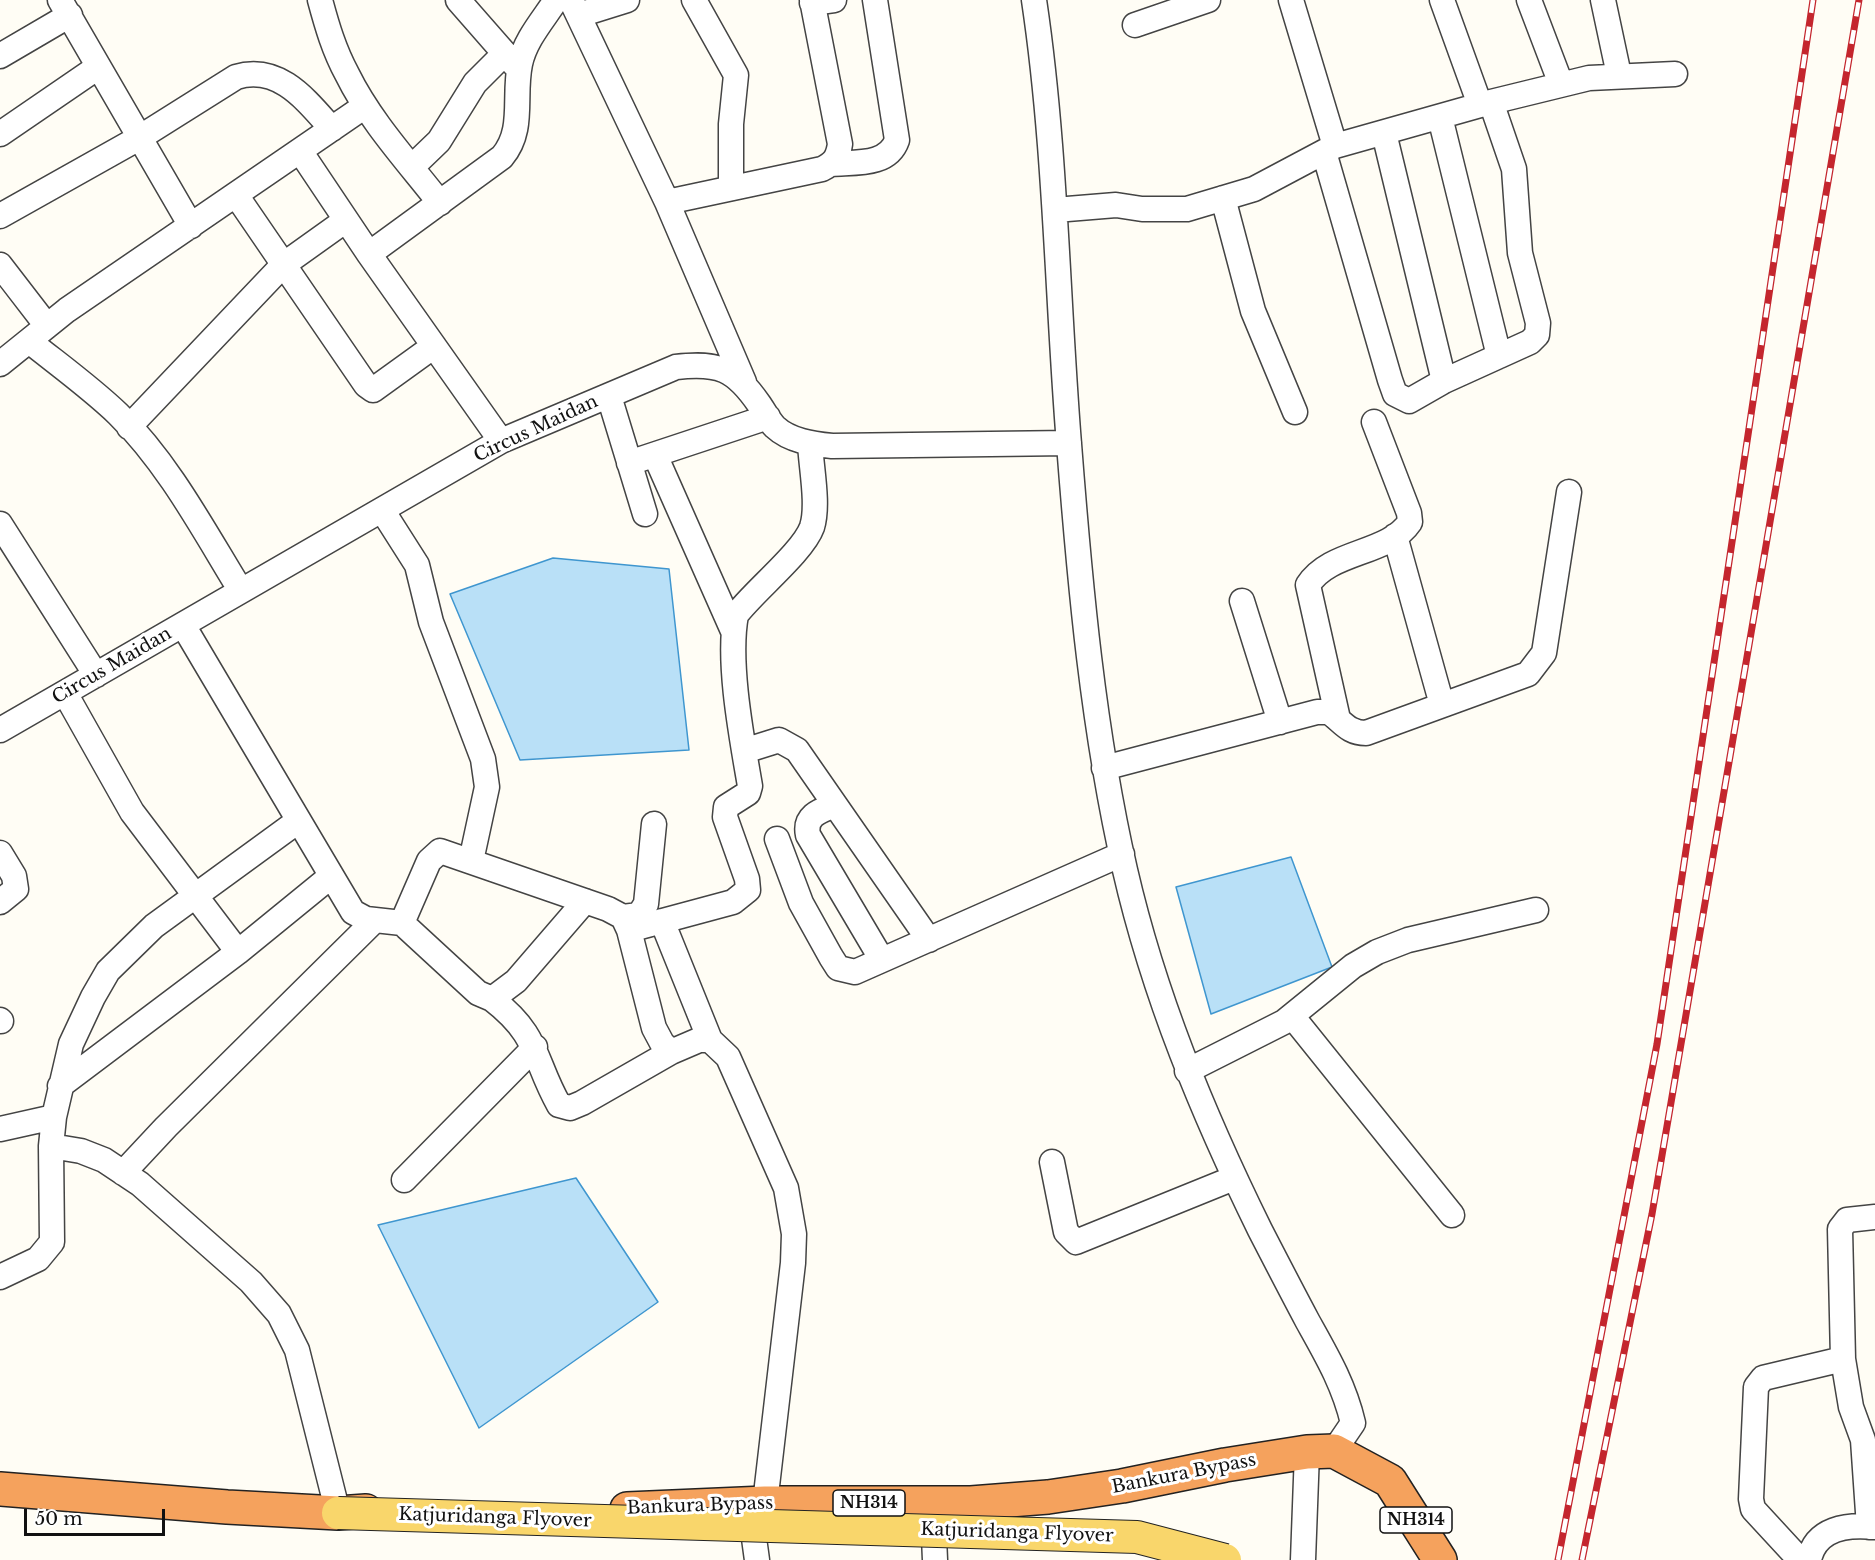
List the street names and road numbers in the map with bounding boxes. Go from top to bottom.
street label: Circus Maidan [471,391,601,467]
street label: Circus Maidan [48,623,176,709]
street label: Bankura Bypass [1110,1449,1258,1499]
road number: NH314 [833,1490,905,1516]
street label: Bankura Bypass [626,1493,774,1519]
street label: Katjuridanga Flyover [398,1504,592,1532]
road number: NH314 [1380,1507,1452,1533]
street label: Katjuridanga Flyover [920,1519,1114,1547]

